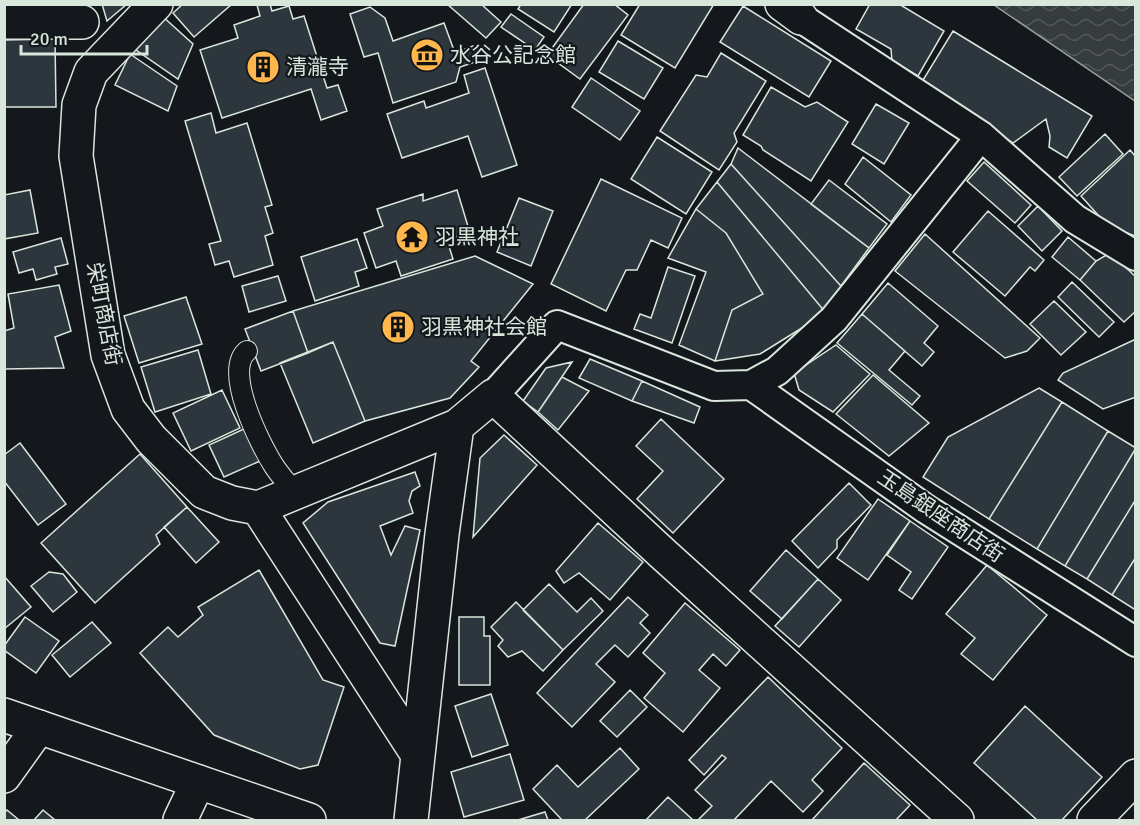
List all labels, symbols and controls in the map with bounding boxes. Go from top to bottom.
scale bar [21,18,147,56]
text: 20 m [30,28,68,50]
museum icon: 水谷公記念館 [409,37,445,73]
place label: 水谷公記念館 [450,42,576,68]
building icon: 清瀧寺 [245,49,281,85]
place label: 清瀧寺 [286,54,349,80]
temple icon: 羽黒神社 [394,219,430,255]
place label: 羽黒神社 [435,224,519,250]
street label: 栄町商店街 [81,260,127,368]
building icon: 羽黒神社会館 [380,309,416,345]
place label: 羽黒神社会館 [421,314,547,340]
street label: 玉島銀座商店街 [873,464,1009,568]

